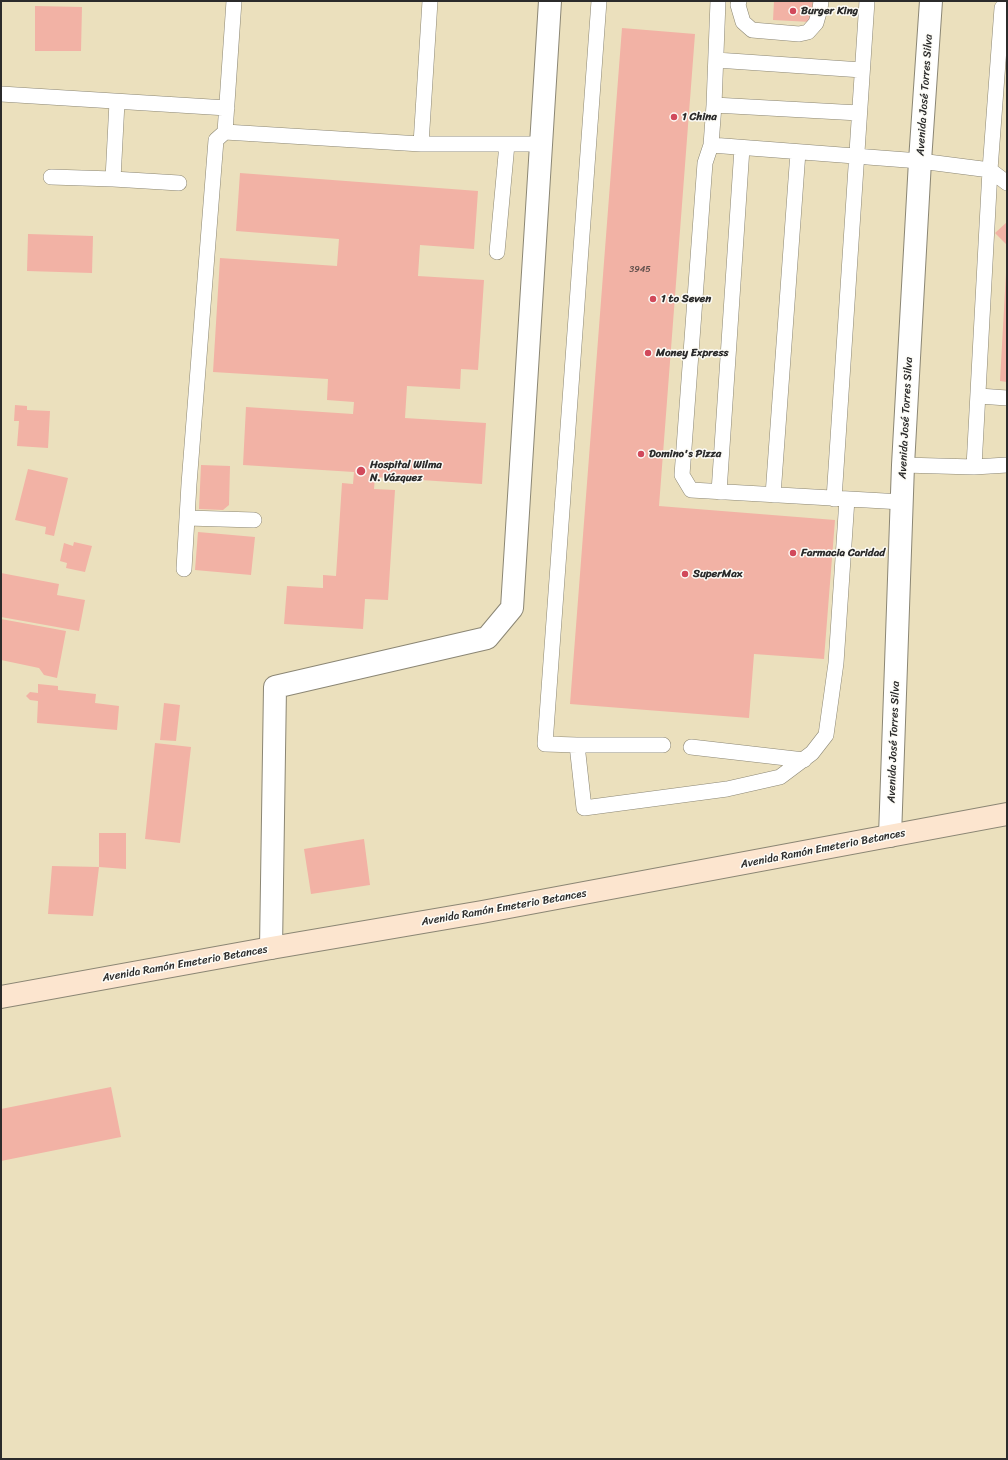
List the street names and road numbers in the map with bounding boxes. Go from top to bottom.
street label: Avenida José Torres Silva [914,34,936,156]
street label: Avenida José Torres Silva [896,357,916,479]
street label: Avenida José Torres Silva [885,681,903,803]
street label: Avenida Ramón Emeterio Betances [740,827,906,871]
street label: Avenida Ramón Emeterio Betances [420,887,588,929]
street label: Avenida Ramón Emeterio Betances [101,943,269,985]

